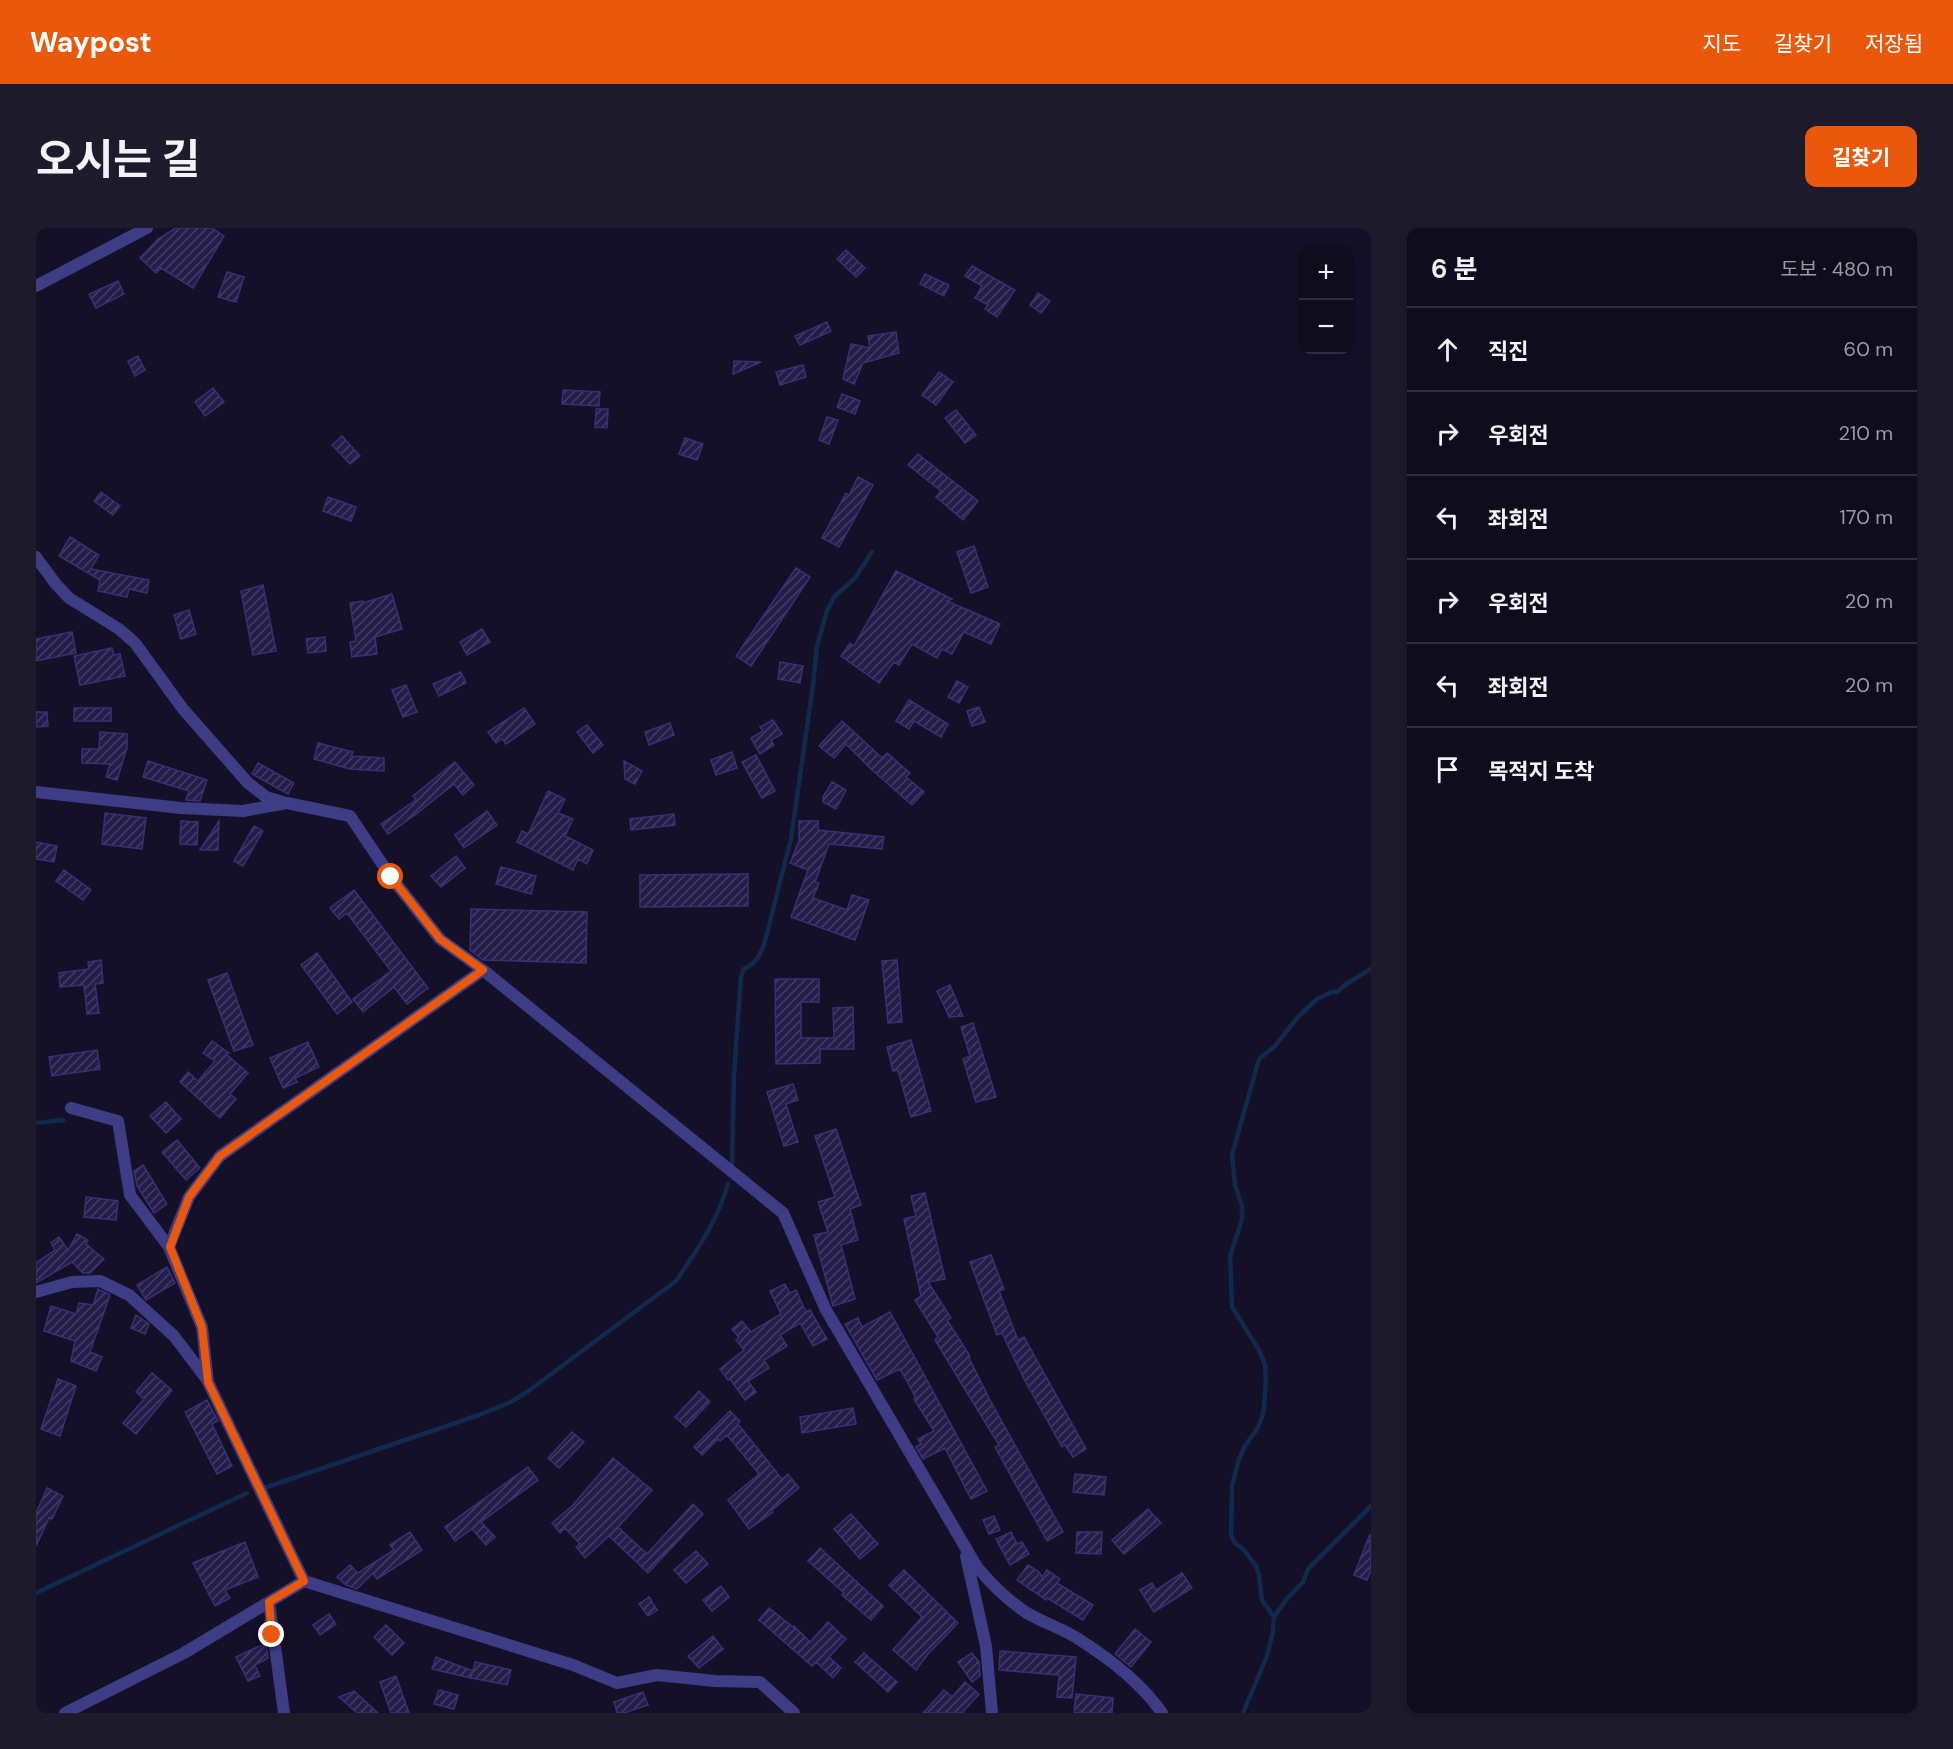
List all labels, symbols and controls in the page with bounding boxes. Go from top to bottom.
text: Waypost [30,24,152,61]
text: 지도 [1702,30,1741,58]
text: 길찾기 [1774,30,1832,58]
text: 저장됨 [1865,30,1923,58]
button: 길찾기 [1805,126,1917,187]
text: 오시는 길 [36,132,200,187]
map controls [1299,246,1353,354]
button: + [1299,246,1353,300]
text: 6 분 [1431,252,1478,286]
text: 도보 · 480 m [1780,256,1893,282]
button: − [1299,300,1353,354]
icon: ahead [1431,333,1464,366]
text: 60 m [1844,336,1893,362]
text: 직진 [1488,337,1528,366]
icon: right [1431,417,1464,450]
text: 210 m [1838,420,1893,446]
text: 우회전 [1488,421,1549,450]
icon: left [1431,501,1464,534]
text: 170 m [1840,504,1893,530]
text: 좌회전 [1488,505,1549,534]
icon: right [1431,585,1464,618]
text: 20 m [1845,588,1893,614]
text: 우회전 [1488,589,1549,618]
icon: left [1431,669,1464,702]
text: 20 m [1845,672,1893,698]
text: 좌회전 [1488,673,1549,702]
icon: arrive [1431,753,1464,786]
text: 목적지 도착 [1488,757,1594,786]
route start [377,863,403,889]
route end [258,1621,284,1647]

